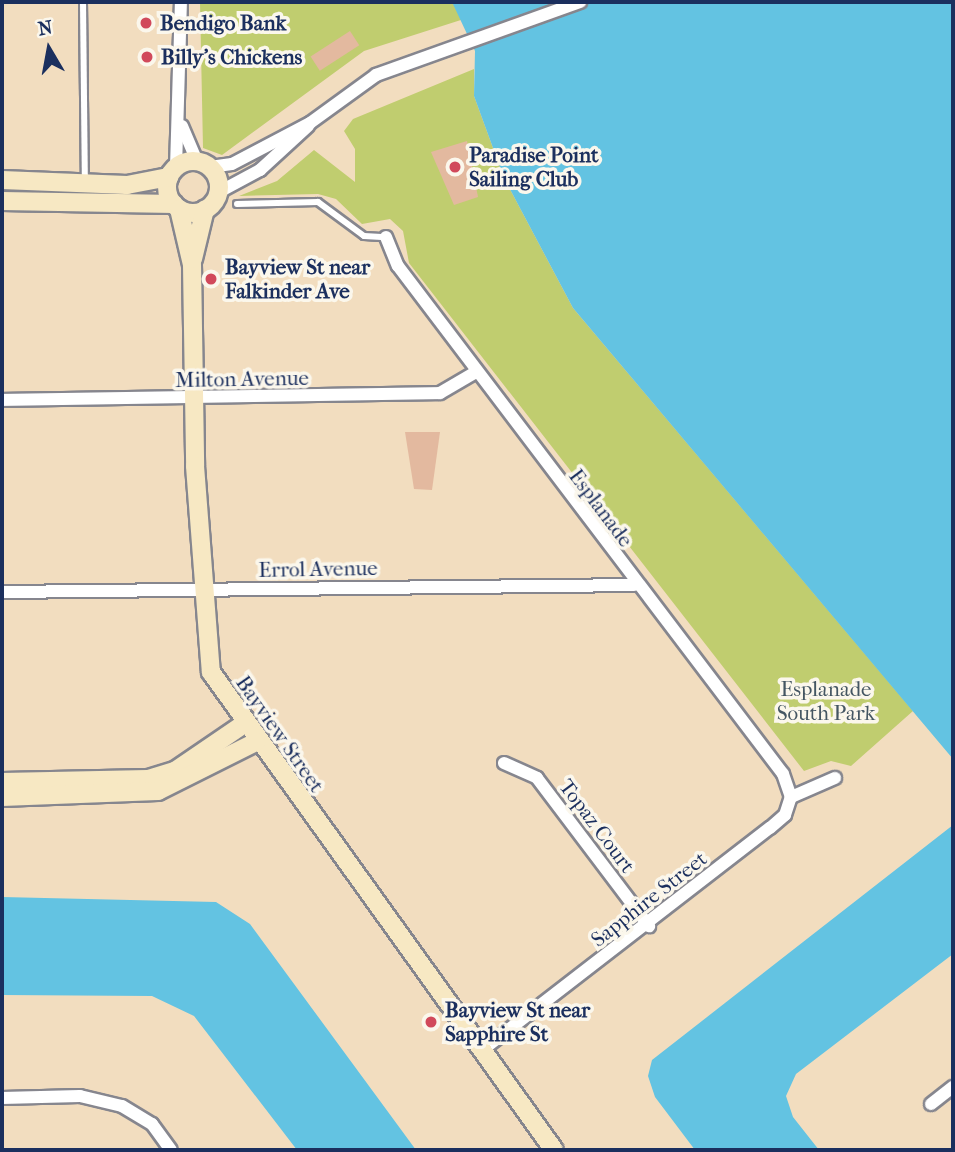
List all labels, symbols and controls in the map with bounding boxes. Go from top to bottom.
place label: Bendigo Bank [160,10,286,36]
north arrow [14,14,84,84]
marker: Bendigo Bank [138,15,154,31]
text: N [36,16,54,40]
place label: Billy's Chickens [161,44,302,70]
marker: Billy's Chickens [139,49,155,65]
place label: Paradise Point Sailing Club [469,142,599,192]
marker: Paradise Point Sailing Club [447,159,463,175]
place label: Bayview St near Falkinder Ave [225,254,370,304]
marker: Bayview St near Falkinder Ave [203,271,219,287]
street label: Milton Avenue [175,365,309,393]
street label: Esplanade [564,464,638,552]
street label: Errol Avenue [258,555,378,583]
street label: Bayview Street [231,671,329,797]
park label: Esplanade South Park [777,676,875,726]
street label: Topaz Court [554,774,640,878]
street label: Sapphire Street [586,846,712,952]
place label: Bayview St near Sapphire St [445,997,590,1047]
marker: Bayview St near Sapphire St [423,1014,439,1030]

